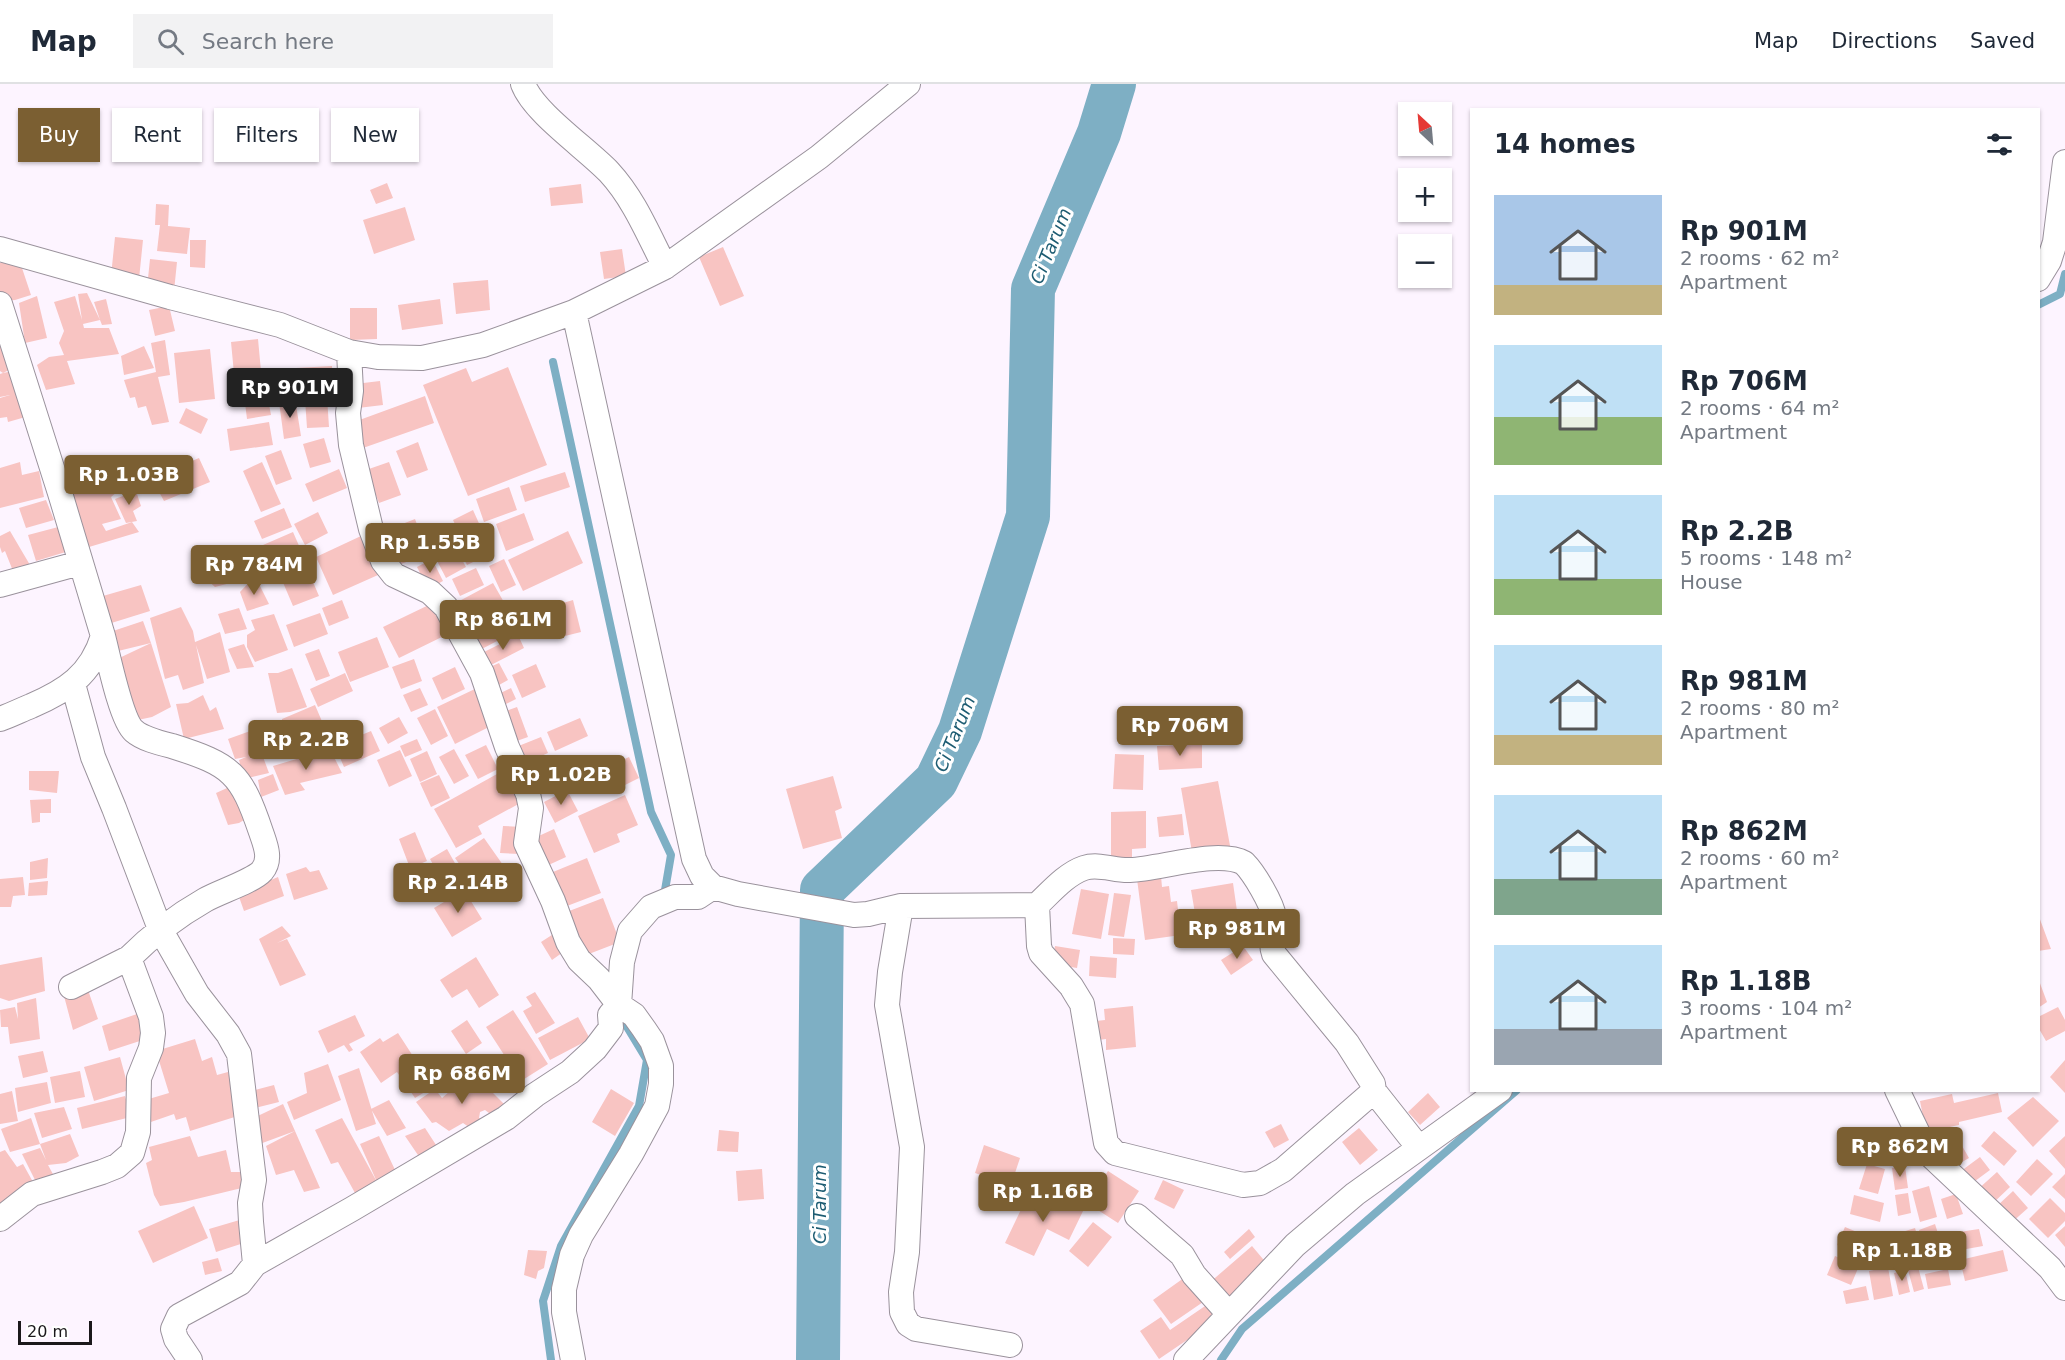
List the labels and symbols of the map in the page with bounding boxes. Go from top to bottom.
north arrow [1398,102,1452,156]
water label: Ci Tarum [1026,205,1075,287]
pin: Rp 901M [235,368,345,419]
pin: Rp 1.03B [67,455,191,506]
pin: Rp 1.55B [368,523,492,574]
pin: Rp 784M [199,545,309,596]
pin: Rp 861M [448,600,558,651]
water label: Ci Tarum [930,693,979,775]
pin: Rp 706M [1125,706,1235,757]
pin: Rp 2.2B [251,720,361,771]
pin: Rp 1.02B [499,755,623,806]
pin: Rp 2.14B [396,863,520,914]
pin: Rp 981M [1182,909,1292,960]
pin: Rp 686M [407,1054,517,1105]
pin: Rp 862M [1845,1127,1955,1178]
water label: Ci Tarum [809,1164,830,1244]
pin: Rp 1.16B [981,1172,1105,1223]
pin: Rp 1.18B [1840,1231,1964,1282]
scale bar [18,1318,92,1346]

